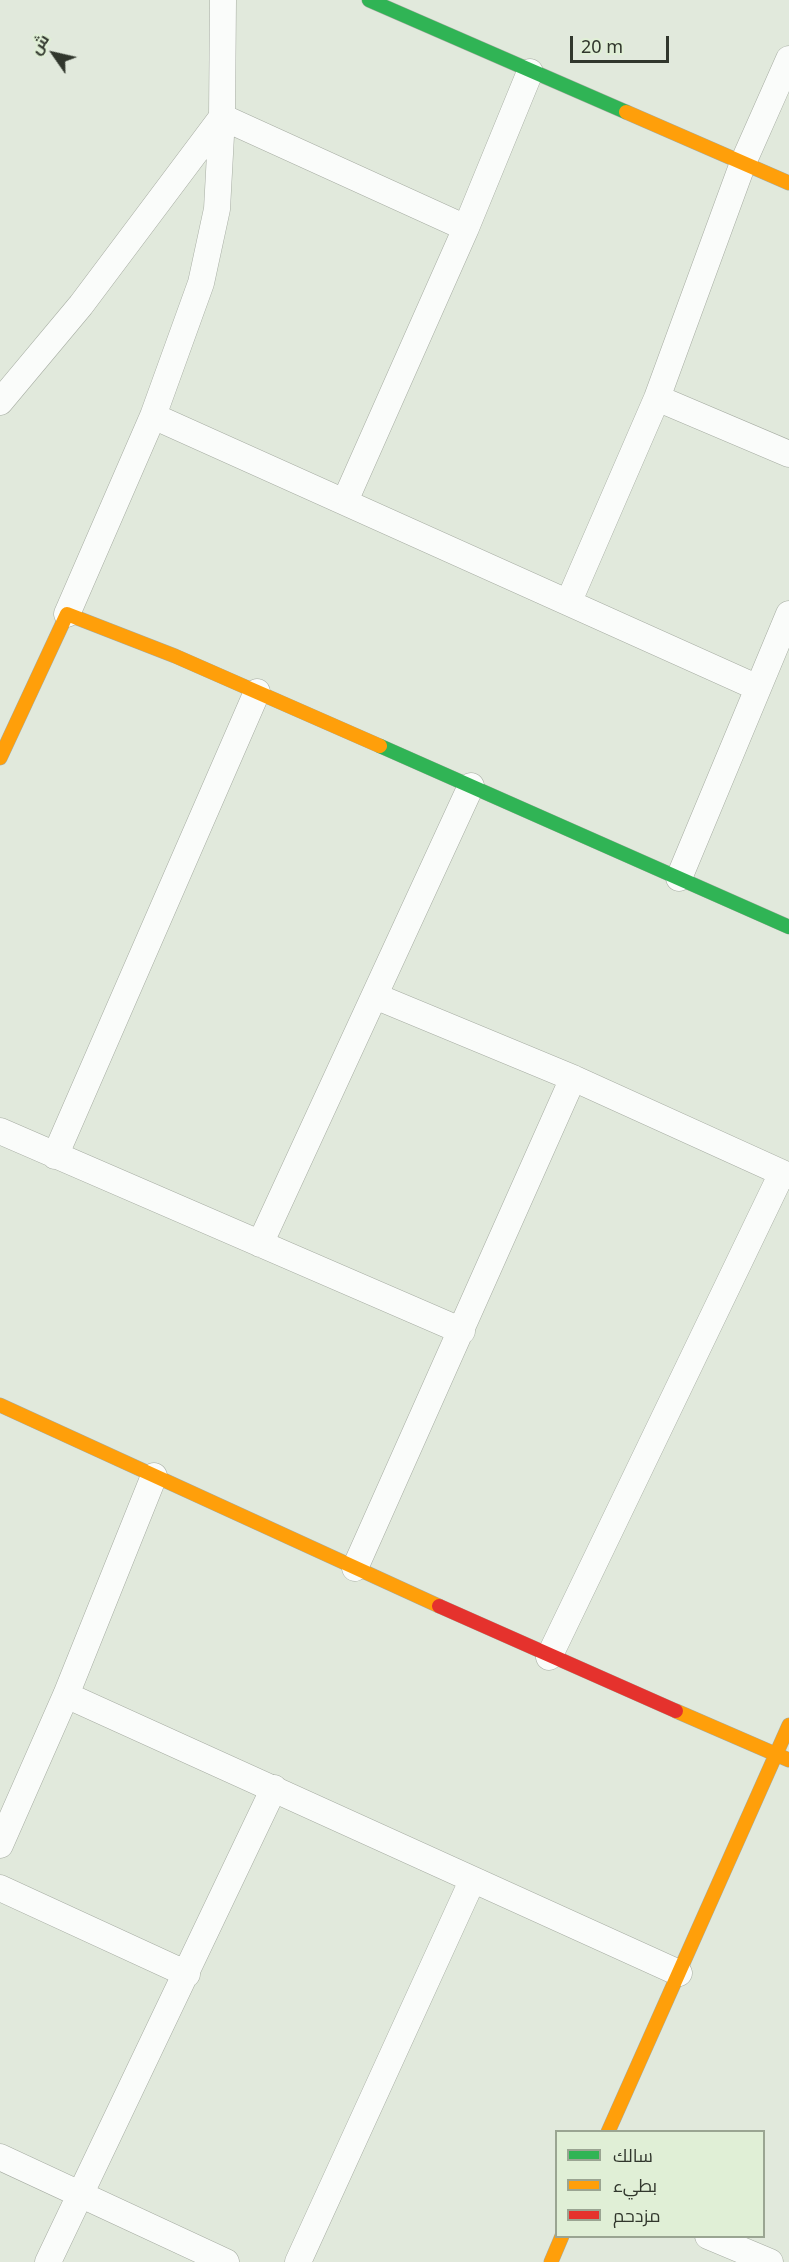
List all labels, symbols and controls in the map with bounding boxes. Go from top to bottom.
north arrow [24,24,84,84]
scale bar [573,24,672,62]
text: ش [24,29,54,59]
text: 20 m [581,34,623,58]
legend [555,2130,765,2238]
text: سالك [613,2143,653,2167]
text: بطيء [613,2173,657,2197]
text: مزدحم [613,2203,661,2227]

